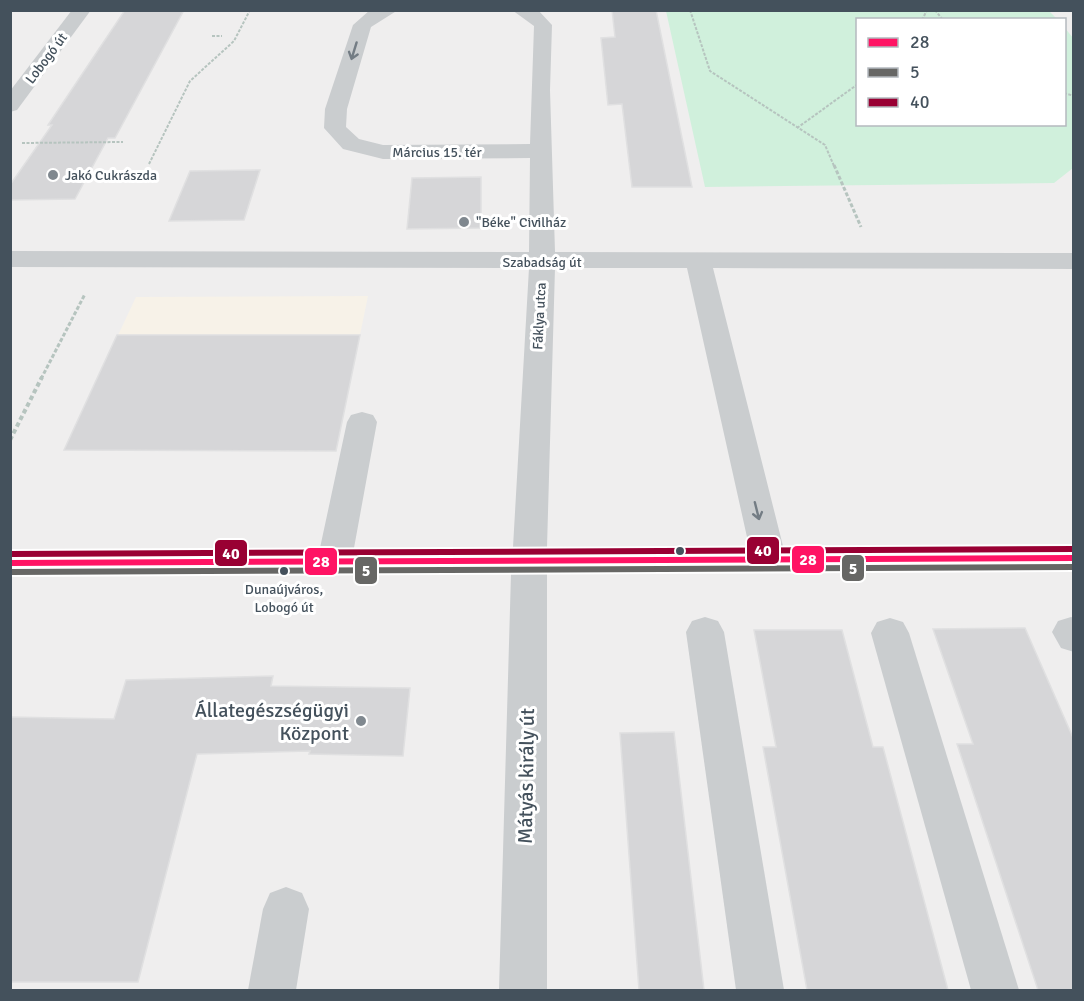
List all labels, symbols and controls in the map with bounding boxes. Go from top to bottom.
legend [856,18,1066,126]
street label: Lobogó út [22,29,71,87]
text: 28 [910,31,929,53]
one-way arrow [348,41,359,60]
text: 5 [910,61,920,83]
text: 40 [910,91,929,113]
street label: Március 15. tér [392,144,483,161]
place label: Jakó Cukrászda [65,167,157,184]
marker: Jakó Cukrászda [46,168,60,182]
place label: "Béke" Civilház [476,214,566,231]
marker: "Béke" Civilház [457,215,471,229]
street label: Szabadság út [502,254,582,271]
street label: Fáklya utca [529,282,550,350]
one-way arrow [752,501,764,520]
line badge: 40 [746,536,780,565]
line badge: 40 [214,539,248,567]
text: 40 [754,541,772,561]
text: 40 [222,544,240,564]
unlabelled marker [674,545,686,557]
line badge: 28 [791,545,825,574]
line badge: 28 [304,547,338,576]
text: 28 [799,550,817,570]
text: 28 [312,552,330,572]
line badge: 5 [841,554,865,582]
line badge: 5 [354,556,378,585]
text: 5 [849,559,857,579]
text: 5 [362,561,370,581]
marker: Dunaújváros, Lobogó út [278,565,290,577]
place label: Dunaújváros, Lobogó út [245,581,323,616]
place label: Állategészségügyi Központ [195,698,349,746]
street label: Mátyás király út [513,708,540,844]
marker: Állategészségügyi Központ [354,714,368,728]

